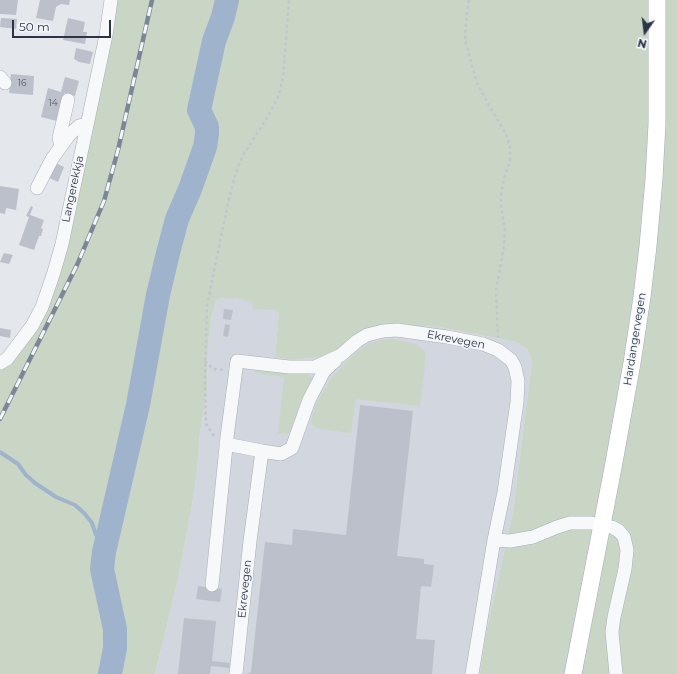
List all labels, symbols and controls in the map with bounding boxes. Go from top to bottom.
scale bar [14,12,113,38]
north arrow [625,12,665,52]
text: 50 m [19,19,50,34]
text: N [636,36,648,52]
house number: 16 [18,78,26,88]
house number: 14 [48,98,58,108]
street label: Langerekkja [59,154,87,224]
street label: Hardangervegen [621,292,649,386]
street label: Ekrevegen [426,328,486,352]
street label: Ekrevegen [235,559,255,619]

